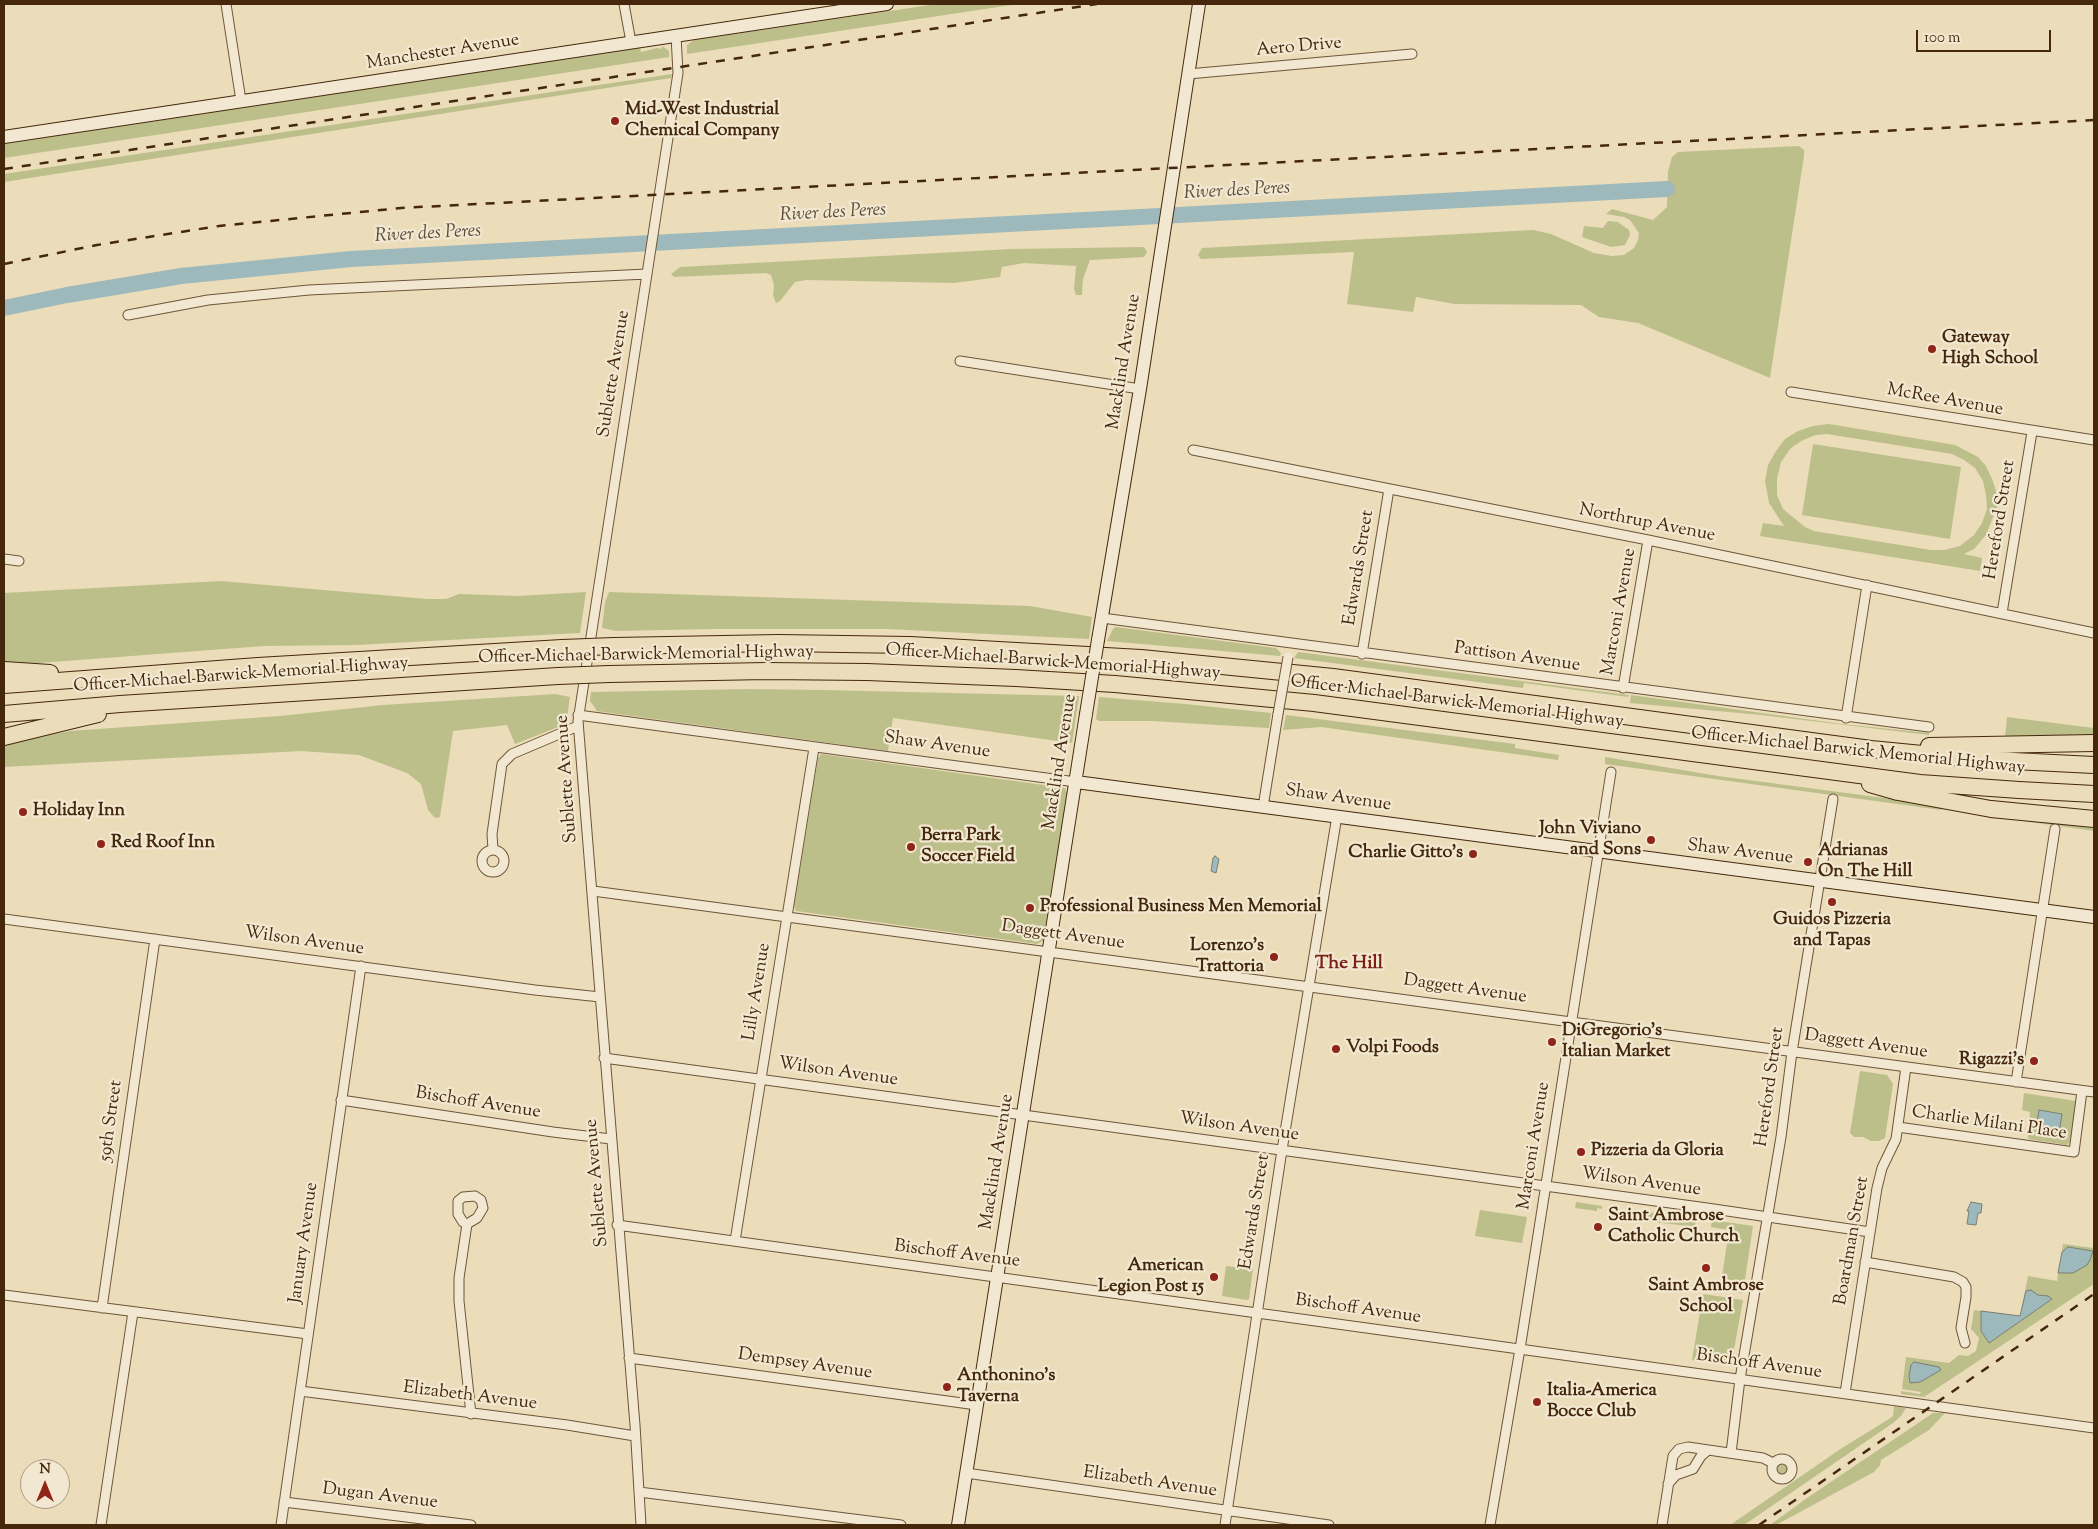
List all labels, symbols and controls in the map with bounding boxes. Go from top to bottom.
scale bar [1918,20,2053,52]
text: 100 m [1924,28,1960,49]
street label: Manchester Avenue [365,30,521,76]
street label: Aero Drive [1255,33,1343,63]
place label: Mid-West Industrial Chemical Company [625,100,779,142]
marker: Mid-West Industrial Chemical Company [609,115,621,127]
water label: River des Peres [1183,178,1291,206]
water label: River des Peres [779,200,887,228]
water label: River des Peres [374,221,482,249]
street label: Macklind Avenue [1104,293,1146,431]
street label: Sublette Avenue [594,309,636,439]
place label: Gateway High School [1942,328,2038,370]
marker: Gateway High School [1926,343,1938,355]
street label: McRee Avenue [1885,380,2005,422]
street label: Hereford Street [1981,459,2021,581]
street label: Northrup Avenue [1577,500,1717,548]
street label: Edwards Street [1340,509,1380,627]
street label: Marconi Avenue [1598,547,1642,677]
street label: Pattison Avenue [1453,638,1581,678]
street label: Officer Michael Barwick Memorial Highway [885,641,1221,685]
street label: Officer Michael Barwick Memorial Highway [478,642,814,670]
street label: Officer Michael Barwick Memorial Highway [73,654,409,698]
street label: Officer Michael Barwick Memorial Highway [1289,672,1625,734]
street label: Macklind Avenue [1040,693,1082,831]
street label: Sublette Avenue [553,714,583,844]
street label: Officer Michael Barwick Memorial Highway [1690,724,2026,780]
street label: Shaw Avenue [883,728,991,764]
street label: Shaw Avenue [1284,781,1392,817]
place label: Holiday Inn [33,801,125,823]
marker: Holiday Inn [17,806,29,818]
place label: John Viviano and Sons [1539,819,1641,862]
place label: Berra Park Soccer Field [921,826,1015,869]
place label: Red Roof Inn [111,833,215,855]
marker: John Viviano and Sons [1645,834,1657,846]
street label: Shaw Avenue [1686,836,1794,870]
marker: Red Roof Inn [95,838,107,850]
marker: Berra Park Soccer Field [905,841,917,853]
place label: Adrianas On The Hill [1818,841,1912,884]
place label: Charlie Gitto's [1348,843,1463,865]
marker: Charlie Gitto's [1467,848,1479,860]
marker: Adrianas On The Hill [1802,856,1814,868]
marker: Guidos Pizzeria and Tapas [1826,896,1838,908]
place label: Professional Business Men Memorial [1040,897,1322,919]
marker: Professional Business Men Memorial [1024,902,1036,914]
place label: Guidos Pizzeria and Tapas [1773,910,1891,952]
street label: Daggett Avenue [1000,917,1126,955]
street label: Wilson Avenue [243,923,365,961]
place label: Lorenzo's Trattoria [1190,936,1264,979]
street label: Lilly Avenue [740,942,776,1042]
marker: Lorenzo's Trattoria [1268,951,1280,963]
district label: The Hill [1315,954,1383,976]
street label: Daggett Avenue [1402,971,1528,1009]
place label: DiGregorio's Italian Market [1562,1021,1670,1064]
street label: Hereford Street [1752,1026,1790,1148]
street label: Daggett Avenue [1803,1026,1929,1064]
marker: DiGregorio's Italian Market [1546,1036,1558,1048]
place label: Volpi Foods [1346,1038,1439,1060]
marker: Volpi Foods [1330,1043,1342,1055]
place label: Rigazzi's [1959,1050,2024,1072]
street label: Wilson Avenue [777,1054,899,1092]
marker: Rigazzi's [2028,1055,2040,1067]
street label: 59th Street [96,1079,128,1163]
street label: Marconi Avenue [1514,1081,1556,1211]
street label: Bischoff Avenue [414,1083,542,1125]
street label: Macklind Avenue [977,1093,1019,1231]
street label: Charlie Milani Place [1910,1102,2068,1146]
street label: Wilson Avenue [1178,1109,1300,1147]
street label: Sublette Avenue [582,1118,614,1248]
place label: Pizzeria da Gloria [1591,1141,1724,1163]
marker: Pizzeria da Gloria [1575,1146,1587,1158]
street label: Edwards Street [1236,1153,1276,1271]
street label: Wilson Avenue [1580,1164,1702,1202]
street label: Boardman Street [1831,1175,1875,1307]
street label: January Avenue [286,1181,324,1305]
place label: Saint Ambrose Catholic Church [1608,1206,1739,1248]
marker: Saint Ambrose Catholic Church [1592,1221,1604,1233]
street label: Bischoff Avenue [893,1237,1021,1273]
place label: American Legion Post 15 [1098,1256,1204,1298]
marker: Saint Ambrose School [1700,1262,1712,1274]
marker: American Legion Post 15 [1208,1271,1220,1283]
place label: Saint Ambrose School [1648,1276,1764,1318]
street label: Bischoff Avenue [1294,1290,1422,1330]
street label: Dempsey Avenue [736,1345,874,1385]
street label: Bischoff Avenue [1695,1345,1823,1385]
place label: Anthonino's Taverna [957,1366,1055,1408]
street label: Elizabeth Avenue [402,1378,538,1416]
marker: Anthonino's Taverna [941,1381,953,1393]
place label: Italia-America Bocce Club [1547,1381,1657,1424]
marker: Italia-America Bocce Club [1531,1396,1543,1408]
north arrow [20,1459,70,1509]
text: N [39,1460,51,1480]
street label: Elizabeth Avenue [1082,1463,1218,1503]
street label: Dugan Avenue [321,1479,439,1515]

